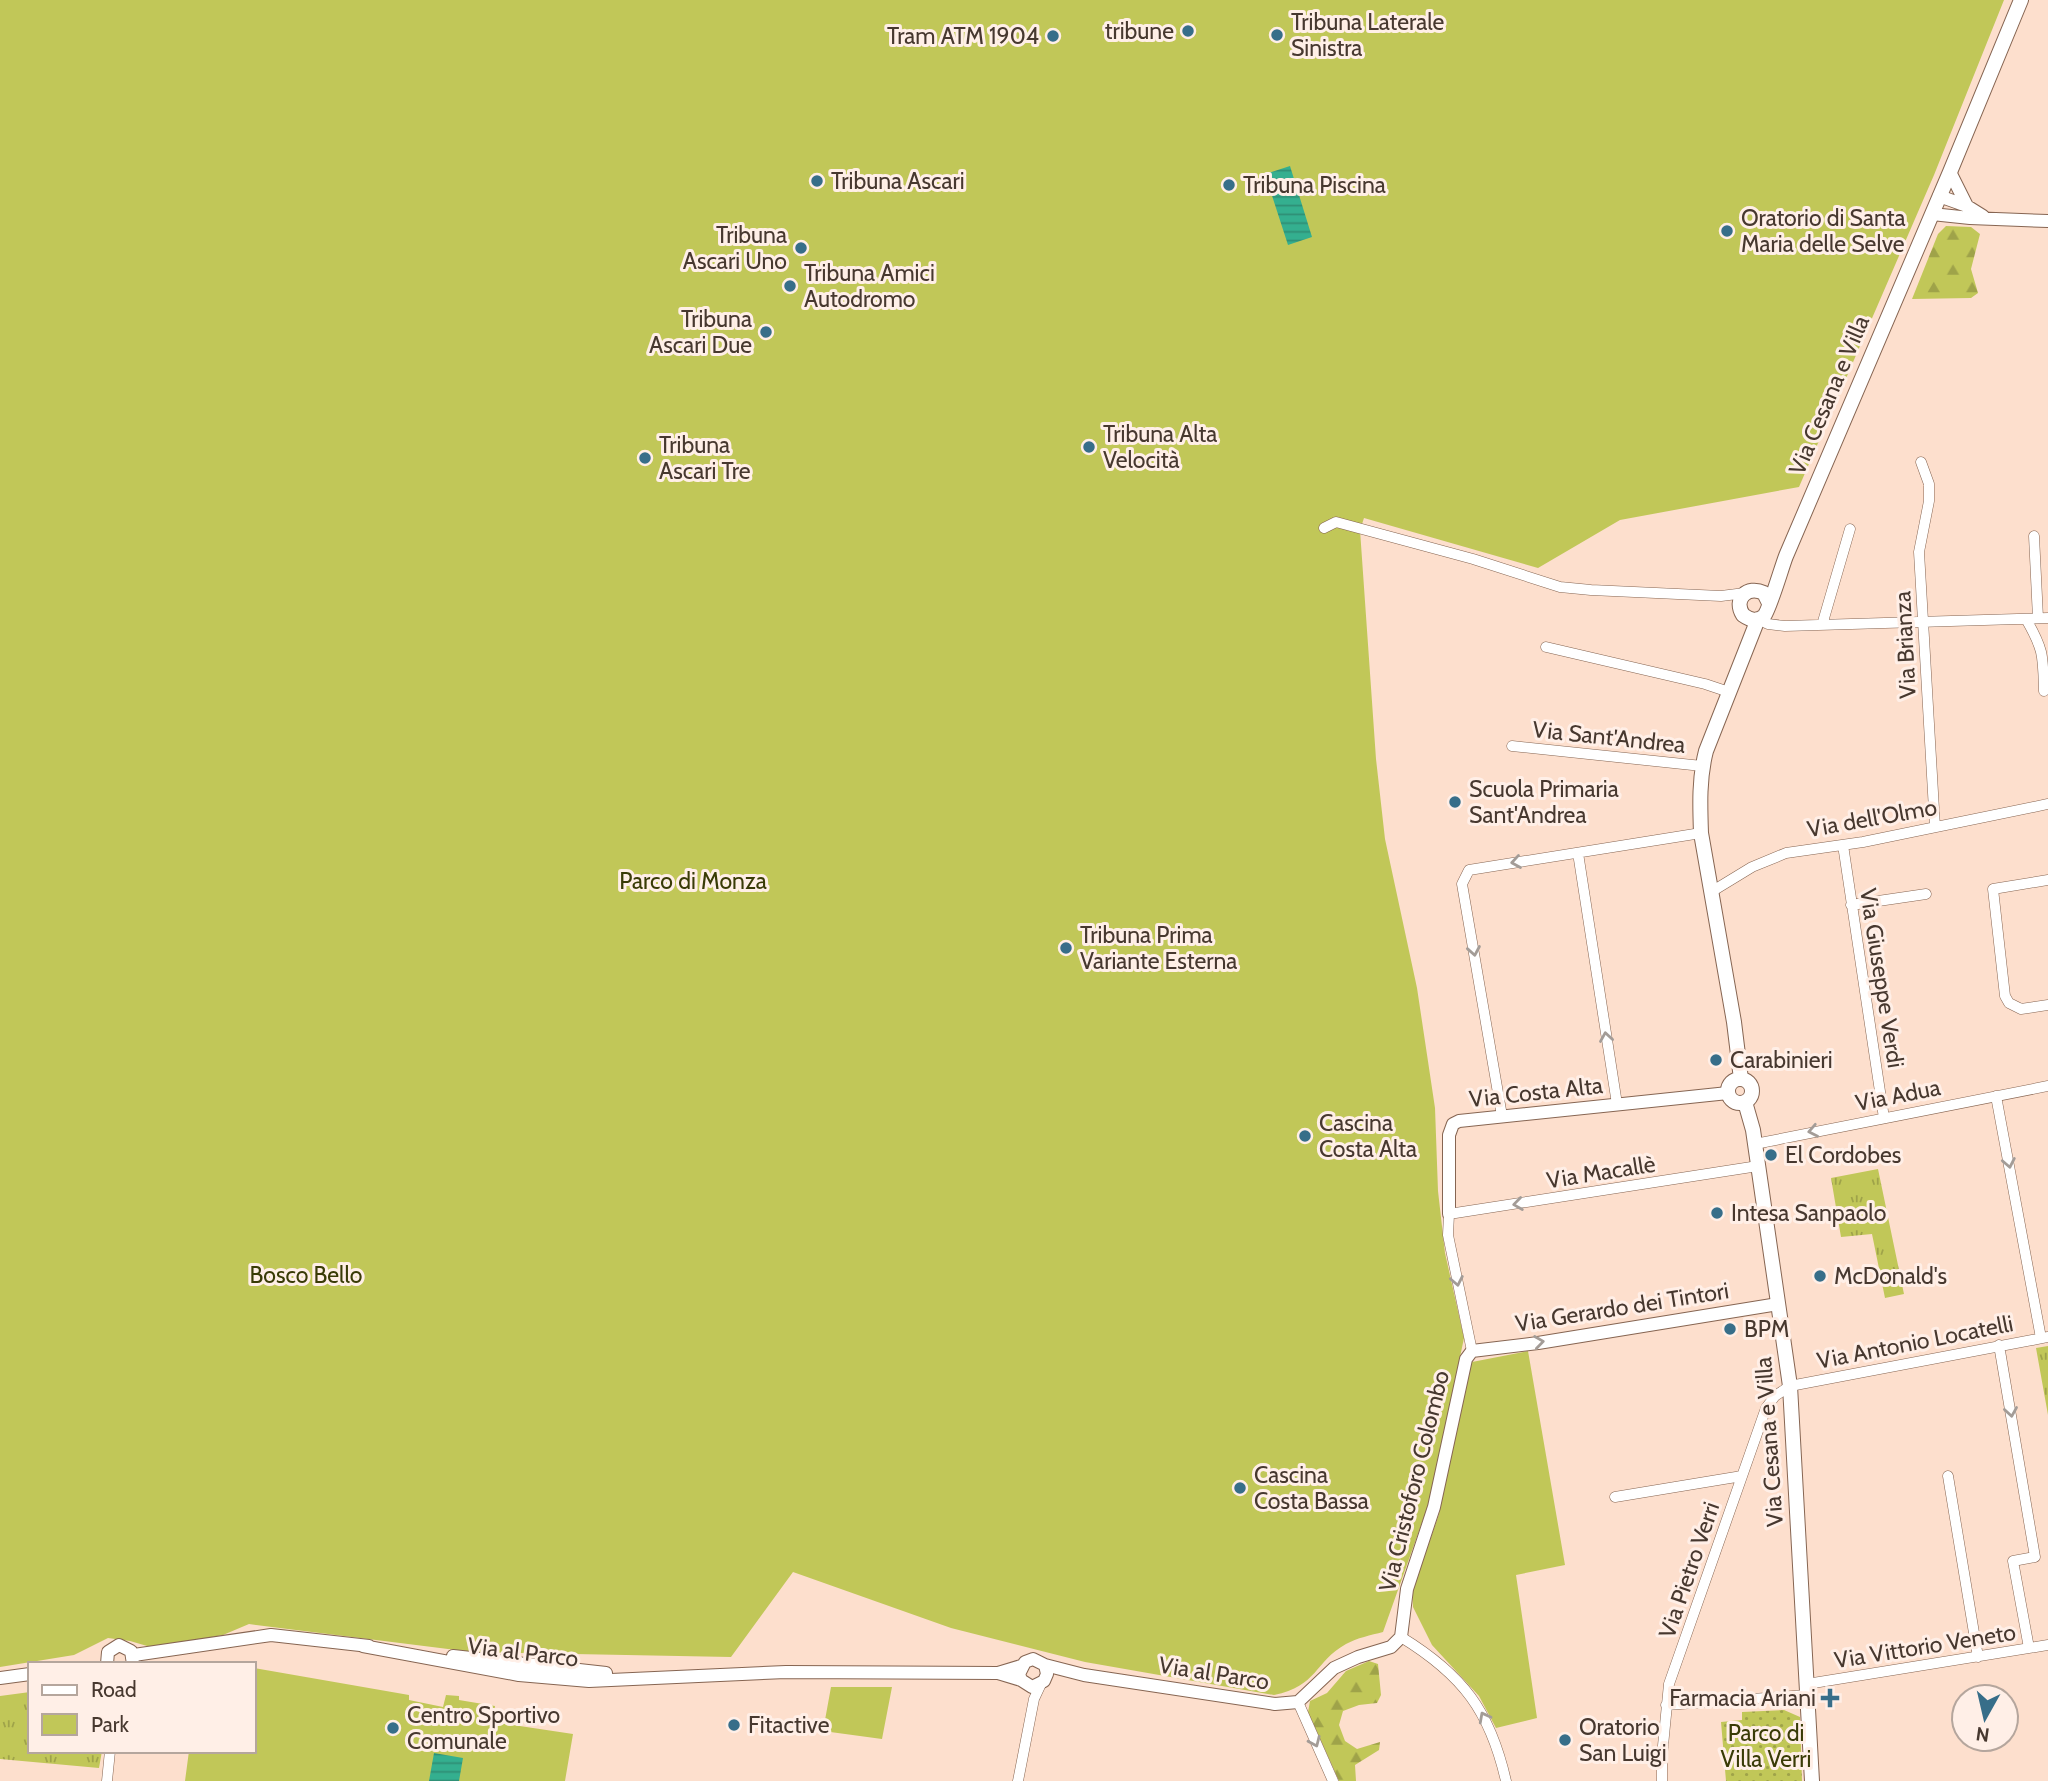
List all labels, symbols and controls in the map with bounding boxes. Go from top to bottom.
place label: Tribuna Laterale Sinistra [1291,8,1444,62]
place label: tribune [1105,17,1174,45]
place label: Tram ATM 1904 [887,22,1039,50]
marker: tribune [1180,23,1196,39]
marker: Tribuna Laterale Sinistra [1269,27,1285,43]
marker: Tram ATM 1904 [1045,28,1061,44]
place label: Tribuna Ascari [831,167,965,195]
place label: Tribuna Piscina [1243,171,1386,199]
marker: Tribuna Ascari [809,173,825,189]
marker: Tribuna Piscina [1221,177,1237,193]
place label: Oratorio di Santa Maria delle Selve [1741,204,1906,258]
place label: Tribuna Ascari Uno [683,221,787,275]
marker: Oratorio di Santa Maria delle Selve [1719,223,1735,239]
marker: Tribuna Ascari Uno [793,240,809,256]
place label: Tribuna Amici Autodromo [804,259,935,313]
marker: Tribuna Amici Autodromo [782,278,798,294]
place label: Tribuna Ascari Due [649,305,752,359]
street label: Via Cesana e Villa [1783,311,1875,479]
marker: Tribuna Ascari Due [758,324,774,340]
place label: Tribuna Alta Velocità [1103,420,1217,474]
place label: Tribuna Ascari Tre [659,431,751,485]
marker: Tribuna Alta Velocità [1081,439,1097,455]
marker: Tribuna Ascari Tre [637,450,653,466]
street label: Via Brianza [1888,591,1922,699]
street label: Via Sant'Andrea [1531,715,1687,759]
place label: Scuola Primaria Sant'Andrea [1469,775,1619,829]
street label: Via dell'Olmo [1805,793,1939,843]
marker: Scuola Primaria Sant'Andrea [1447,794,1463,810]
one-way arrow [1510,854,1522,869]
park label: Parco di Monza [619,867,767,895]
street label: Via Giuseppe Verdi [1854,886,1910,1070]
place label: Tribuna Prima Variante Esterna [1080,921,1237,975]
marker: Tribuna Prima Variante Esterna [1058,940,1074,956]
one-way arrow [1466,945,1481,957]
one-way arrow [1599,1031,1614,1043]
place label: Carabinieri [1730,1046,1833,1074]
marker: Carabinieri [1708,1052,1724,1068]
street label: Via Costa Alta [1468,1071,1604,1113]
street label: Via Adua [1853,1073,1943,1117]
place label: Cascina Costa Alta [1319,1109,1417,1163]
one-way arrow [1807,1123,1818,1138]
marker: Cascina Costa Alta [1297,1128,1313,1144]
place label: El Cordobes [1785,1141,1901,1169]
marker: El Cordobes [1763,1147,1779,1163]
street label: Via Macallè [1545,1150,1658,1194]
one-way arrow [2000,1157,2015,1169]
one-way arrow [1512,1196,1524,1211]
place label: Intesa Sanpaolo [1731,1199,1886,1227]
marker: Intesa Sanpaolo [1709,1205,1725,1221]
park label: Bosco Bello [250,1261,362,1289]
place label: McDonald's [1834,1262,1947,1290]
marker: McDonald's [1812,1268,1828,1284]
one-way arrow [1449,1275,1464,1287]
street label: Via Gerardo dei Tintori [1513,1276,1731,1338]
street label: Via Antonio Locatelli [1815,1309,2015,1375]
place label: BPM [1744,1315,1789,1343]
marker: BPM [1722,1321,1738,1337]
one-way arrow [1534,1335,1545,1350]
street label: Via Cesana e Villa [1749,1356,1789,1528]
street label: Via Cristoforo Colombo [1373,1368,1455,1594]
one-way arrow [2003,1406,2018,1418]
place label: Cascina Costa Bassa [1254,1461,1369,1515]
marker: Cascina Costa Bassa [1232,1480,1248,1496]
street label: Via Pietro Verri [1653,1498,1725,1642]
street label: Via Vittorio Veneto [1832,1618,2018,1674]
street label: Via al Parco [466,1631,580,1673]
street label: Via al Parco [1157,1650,1271,1696]
legend [28,1662,256,1753]
text: Road [91,1677,137,1702]
north arrow [1950,1683,2020,1753]
place label: Farmacia Ariani [1669,1684,1816,1712]
marker: Farmacia Ariani [1822,1690,1838,1706]
place label: Centro Sportivo Comunale [407,1701,560,1755]
place label: Fitactive [748,1711,830,1739]
text: Park [91,1712,129,1737]
one-way arrow [1479,1712,1492,1724]
place label: Oratorio San Luigi [1579,1713,1667,1767]
marker: Fitactive [726,1717,742,1733]
park label: Parco di Villa Verri [1721,1719,1811,1773]
marker: Centro Sportivo Comunale [385,1720,401,1736]
text: N [1974,1722,1991,1747]
marker: Oratorio San Luigi [1557,1732,1573,1748]
one-way arrow [1307,1734,1321,1747]

